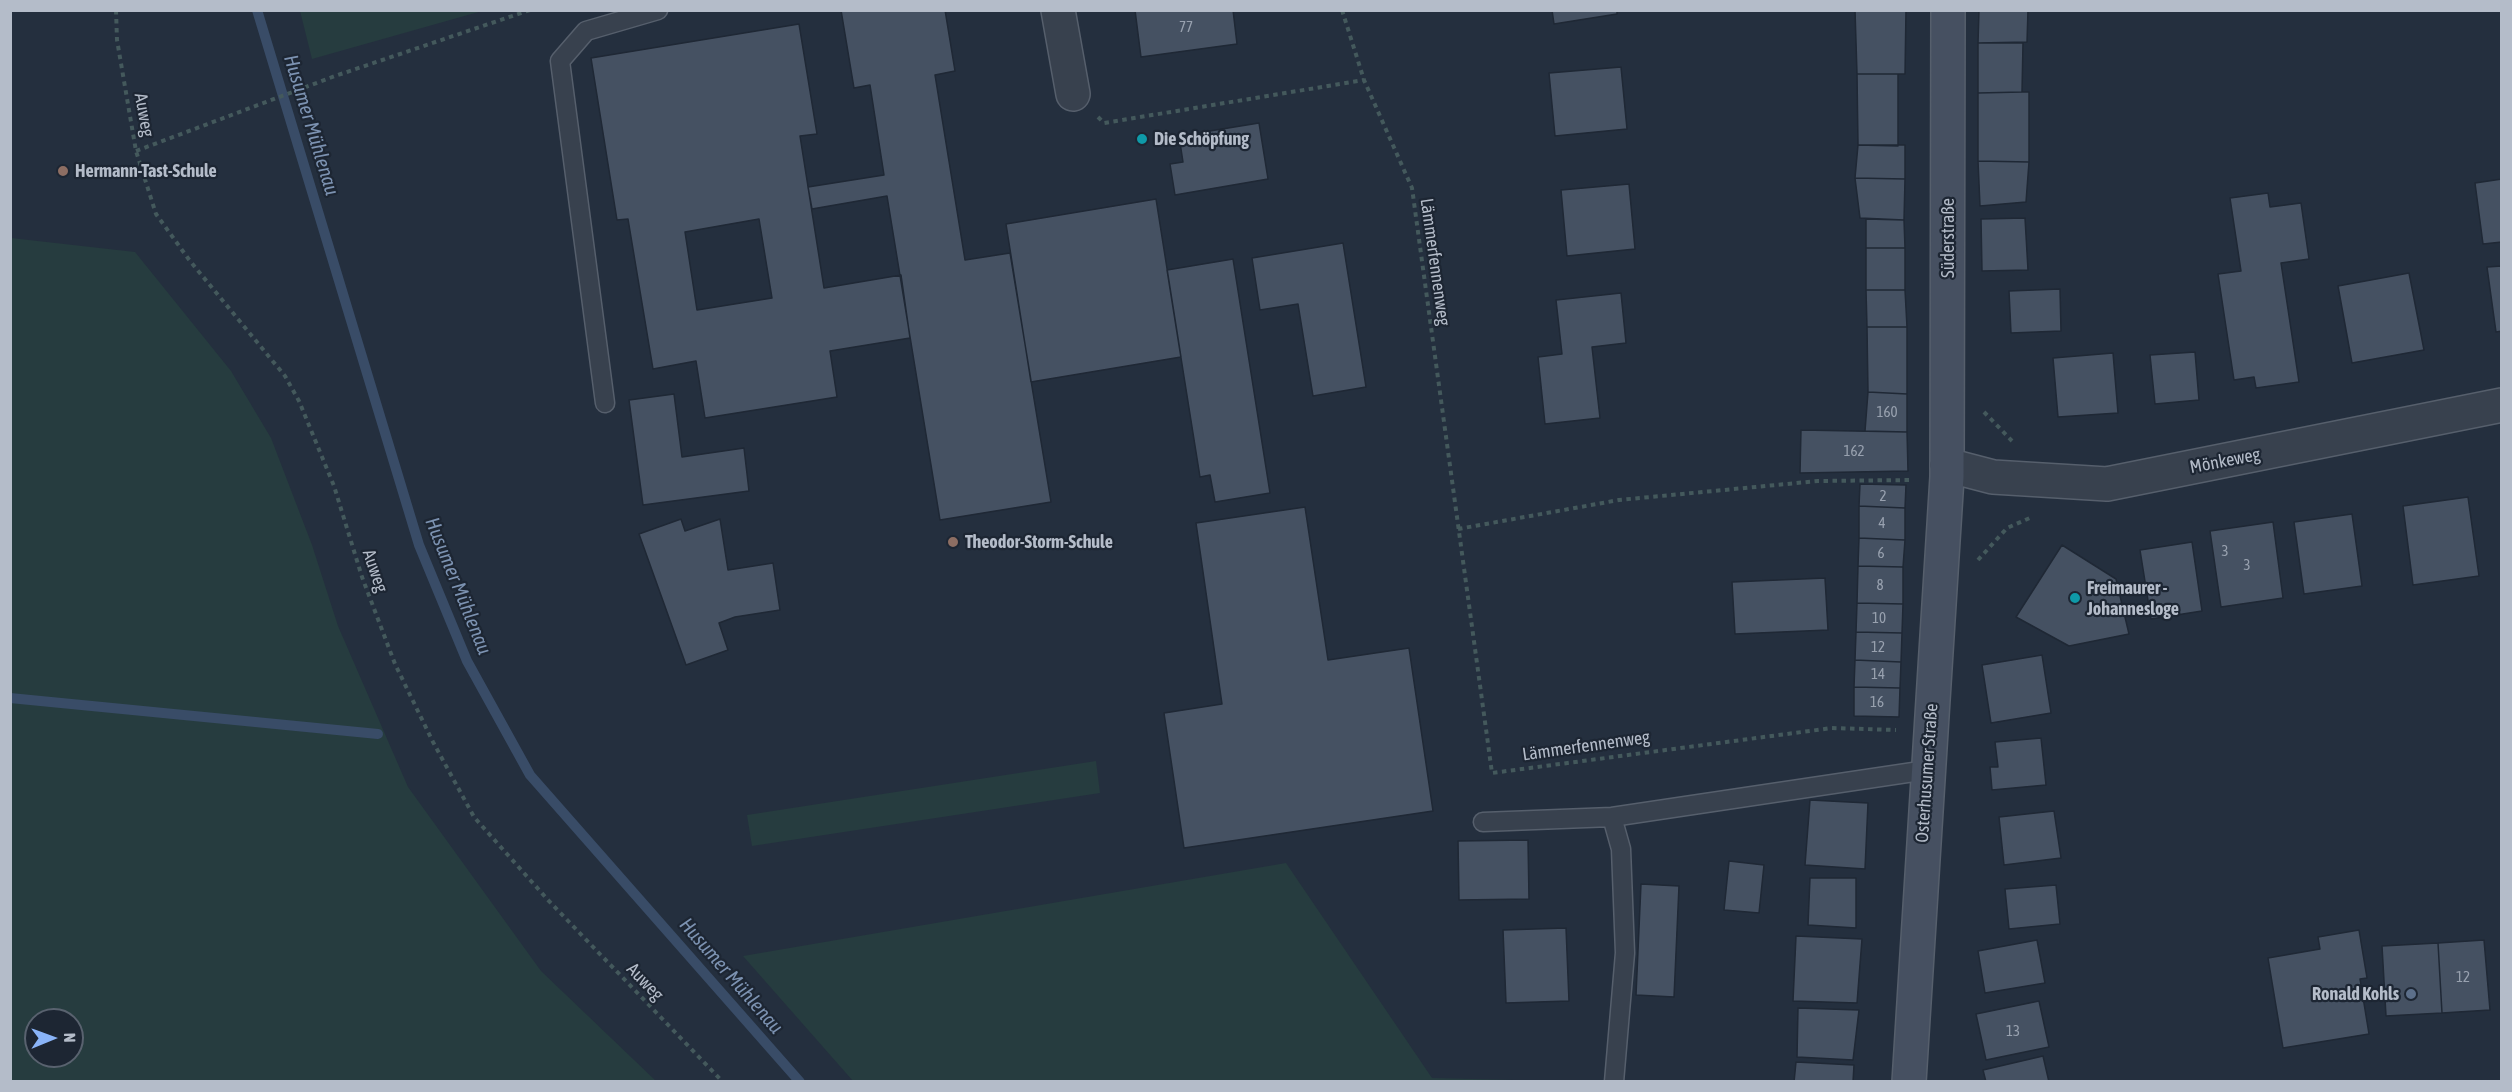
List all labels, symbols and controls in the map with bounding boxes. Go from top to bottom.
house number: 77 [1179,18,1193,36]
water label: Husumer Mühlenau [278,52,344,198]
street label: Auweg [130,91,158,139]
place label: Die Schöpfung [1154,128,1249,150]
marker: Die Schöpfung [1135,132,1149,146]
place label: Hermann-Tast-Schule [75,160,217,182]
marker: Hermann-Tast-Schule [56,164,70,178]
street label: Lämmerfennenweg [1415,197,1455,327]
street label: Süderstraße [1937,198,1959,278]
house number: 160 [1876,403,1898,421]
house number: 162 [1843,442,1865,460]
street label: Mönkeweg [2188,444,2262,478]
house number: 2 [1879,487,1887,505]
water label: Husumer Mühlenau [420,514,496,658]
house number: 4 [1878,514,1886,532]
place label: Theodor-Storm-Schule [965,531,1113,553]
marker: Theodor-Storm-Schule [946,535,960,549]
house number: 3 [2221,542,2229,560]
house number: 6 [1877,544,1885,562]
street label: Auweg [358,547,392,595]
house number: 3 [2243,556,2251,574]
house number: 8 [1876,576,1884,594]
place label: Freimaurer - Johannesloge [2087,577,2179,620]
marker: Freimaurer - Johannesloge [2068,591,2082,605]
house number: 10 [1872,609,1886,627]
house number: 12 [1871,638,1885,656]
house number: 14 [1871,665,1885,683]
house number: 16 [1870,693,1884,711]
street label: Osterhusumer Straße [1911,703,1943,843]
street label: Lämmerfennenweg [1521,726,1651,766]
water label: Husumer Mühlenau [674,913,788,1039]
street label: Auweg [622,959,668,1005]
house number: 12 [2456,968,2470,986]
place label: Ronald Kohls [2312,983,2399,1005]
marker: Ronald Kohls [2404,987,2418,1001]
north arrow [24,1008,84,1068]
house number: 13 [2006,1022,2020,1040]
text: N [61,1033,79,1043]

